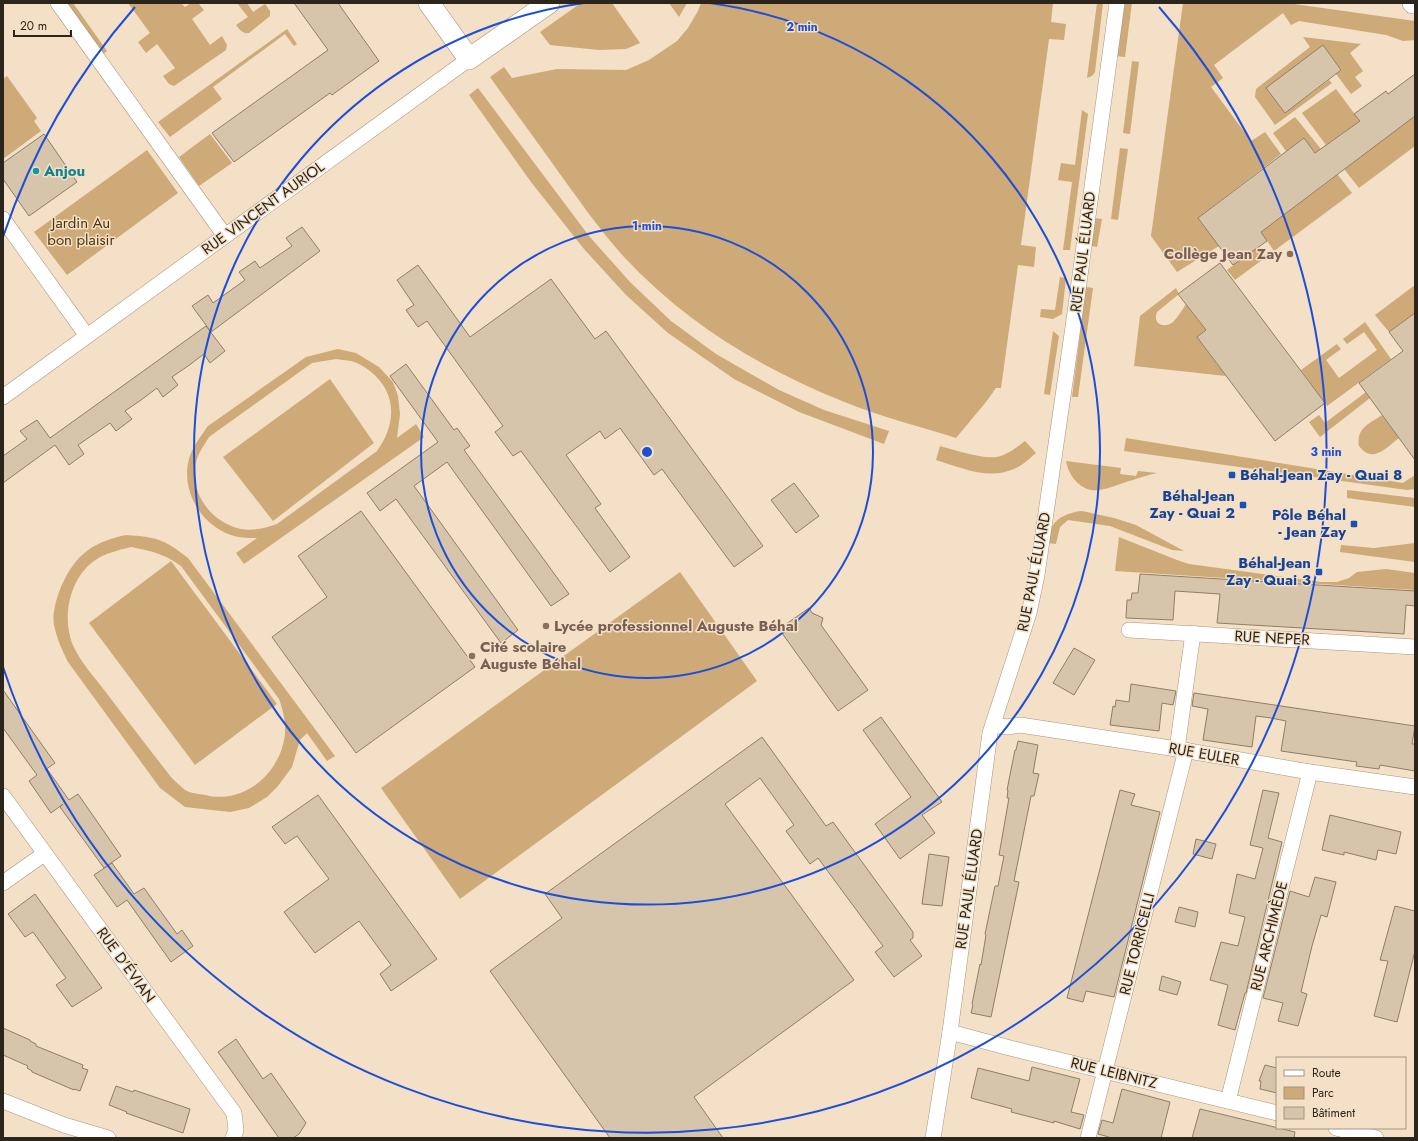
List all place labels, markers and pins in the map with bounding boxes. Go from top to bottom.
place label: Anjou [43,160,85,182]
marker: Anjou [31,166,41,176]
place label: Collège Jean Zay [1164,243,1282,265]
marker: Collège Jean Zay [1285,249,1295,259]
centre of rings [640,445,654,459]
place label: Béhal-Jean Zay - Quai 8 [1240,464,1402,486]
marker: Béhal-Jean Zay - Quai 8 [1227,470,1237,480]
place label: Béhal-Jean Zay - Quai 2 [1149,485,1235,524]
marker: Béhal-Jean Zay - Quai 2 [1238,500,1248,510]
place label: Pôle Béhal - Jean Zay [1272,504,1346,543]
marker: Pôle Béhal - Jean Zay [1349,519,1359,529]
place label: Béhal-Jean Zay - Quai 3 [1226,552,1311,591]
marker: Béhal-Jean Zay - Quai 3 [1314,567,1324,577]
place label: Lycée professionnel Auguste Béhal [554,615,798,637]
marker: Lycée professionnel Auguste Béhal [541,621,551,631]
place label: Cité scolaire Auguste Béhal [479,636,581,675]
marker: Cité scolaire Auguste Béhal [467,651,477,661]

